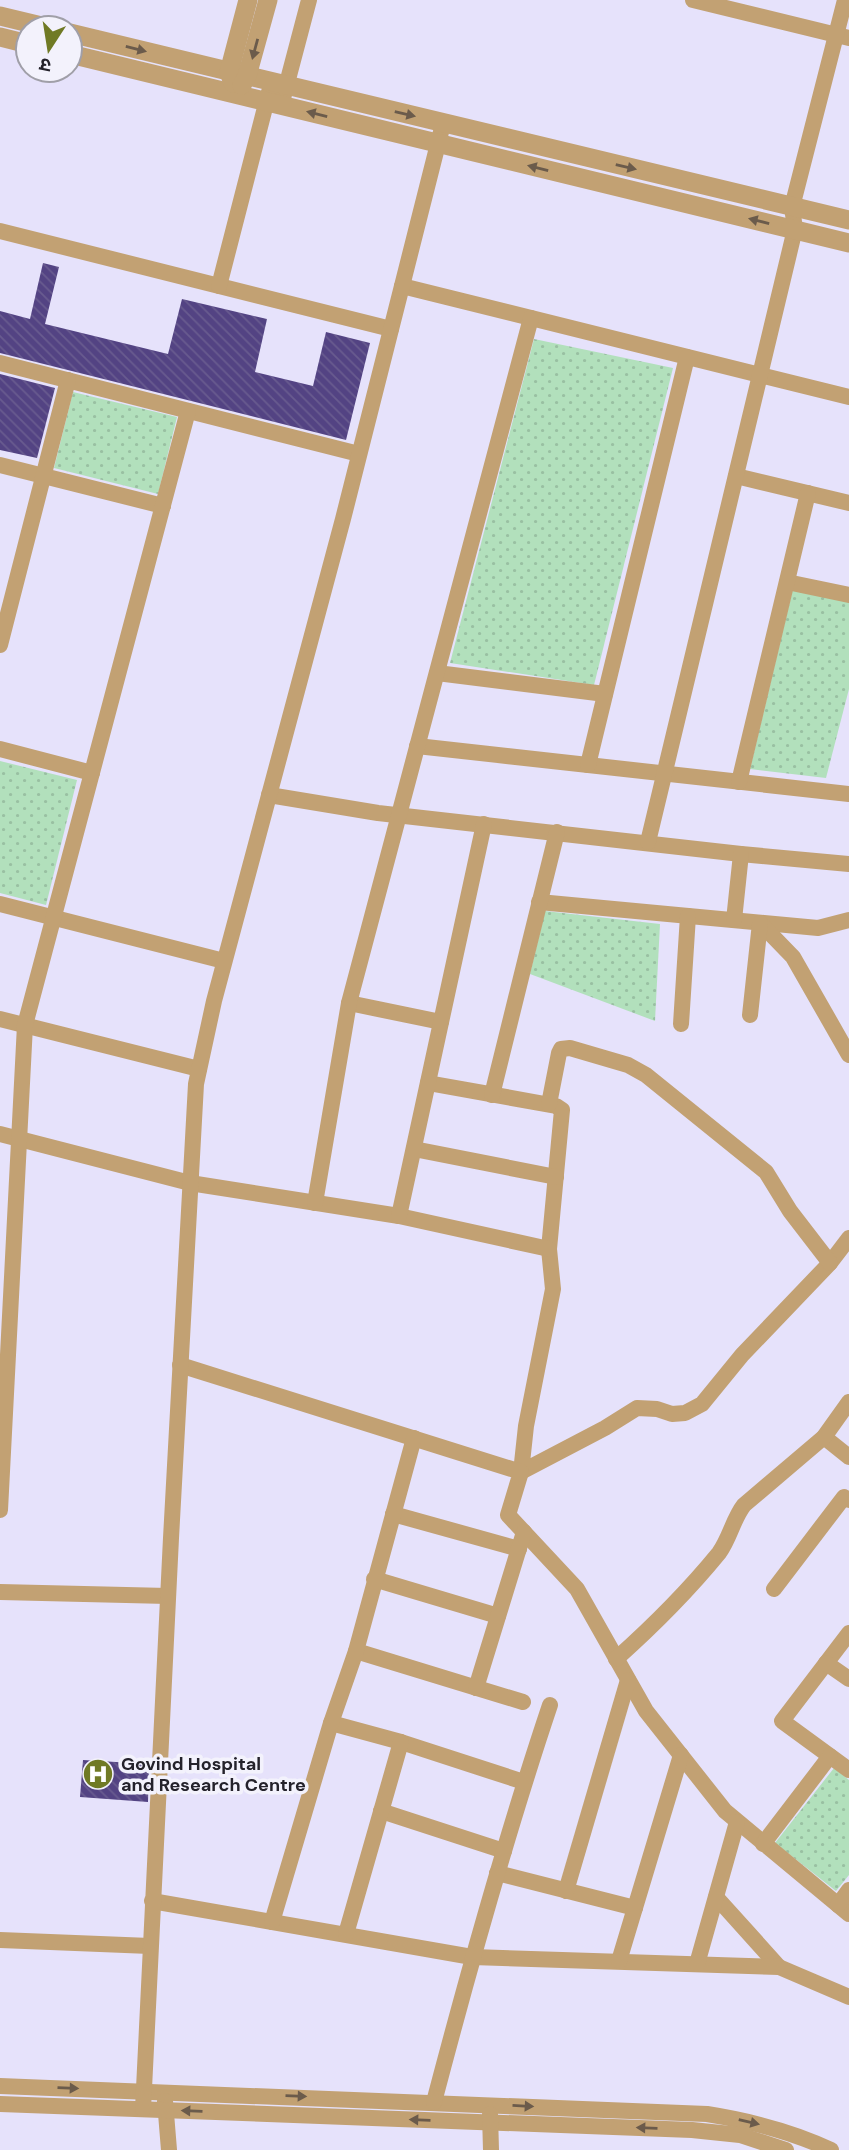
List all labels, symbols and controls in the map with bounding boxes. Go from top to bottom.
north arrow [14,14,84,84]
one-way arrow [249,38,260,60]
one-way arrow [125,44,147,55]
text: उ [37,52,54,79]
one-way arrow [305,108,327,119]
one-way arrow [394,109,416,120]
one-way arrow [527,162,549,173]
one-way arrow [615,162,637,173]
one-way arrow [748,215,770,226]
place label: Govind Hospital and Research Centre [121,1752,306,1797]
hospital icon: Govind Hospital and Research Centre [81,1757,115,1791]
one-way arrow [57,2082,79,2093]
one-way arrow [285,2091,307,2102]
one-way arrow [512,2100,534,2111]
one-way arrow [181,2106,203,2117]
one-way arrow [408,2114,430,2125]
one-way arrow [739,2116,761,2127]
one-way arrow [636,2123,658,2134]

